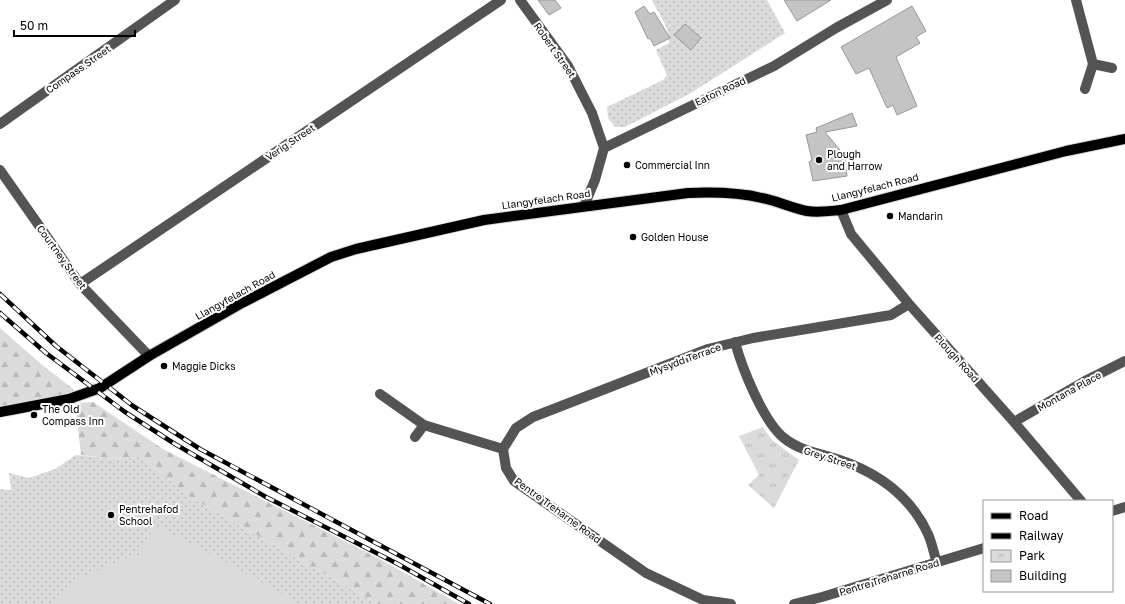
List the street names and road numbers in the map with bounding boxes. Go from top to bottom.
street label: Robert Street [531,20,579,80]
street label: Compass Street [43,42,113,96]
street label: Eaton Road [693,74,747,108]
street label: Verig Street [263,121,317,163]
street label: Llangyfelach Road [830,170,920,204]
street label: Llangyfelach Road [501,187,591,211]
street label: Courtney Street [35,223,89,291]
street label: Llangyfelach Road [193,268,277,322]
street label: Plough Road [932,331,982,385]
street label: Mysydd Terrace [648,340,723,378]
street label: Montana Place [1035,368,1103,414]
street label: Grey Street [802,444,858,472]
street label: Pentre Treharne Road [512,475,604,545]
street label: Pentre Treharne Road [838,556,940,598]

